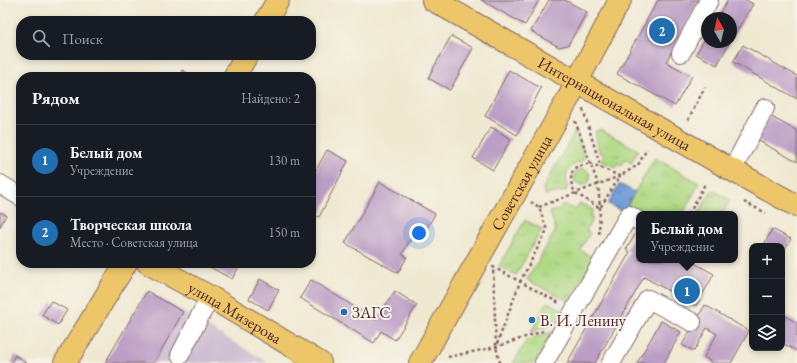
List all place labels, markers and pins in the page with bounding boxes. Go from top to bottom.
pin: 2 [649,16,675,46]
pin: 1 [674,276,700,306]
place label: ЗАГС [352,302,391,323]
marker: ЗАГС [339,307,349,317]
place label: В. И. Ленину [540,310,627,331]
marker: В. И. Ленину [527,315,537,325]

